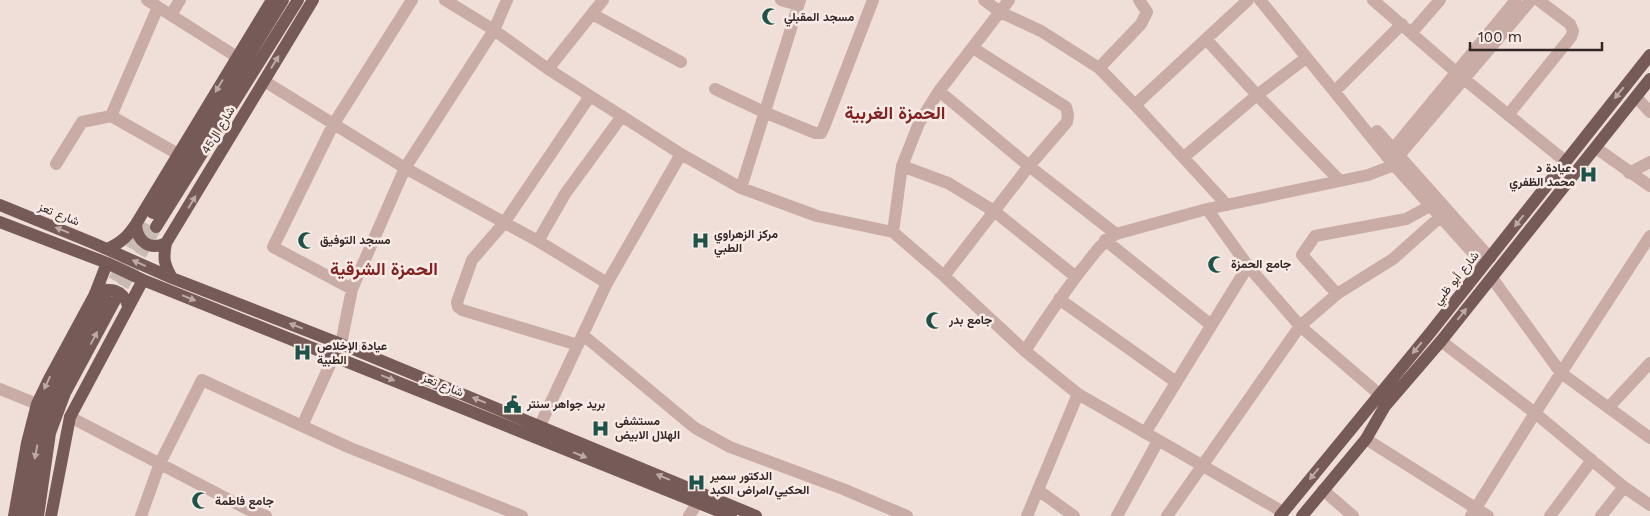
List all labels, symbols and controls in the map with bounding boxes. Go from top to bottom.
mosque icon: مسجد المقبلي [760,7,780,27]
place label: مسجد المقبلي [784,10,855,27]
scale bar [1470,20,1602,52]
text: 100 m [1478,28,1522,46]
one-way arrow [271,56,280,69]
one-way arrow [214,80,223,93]
one-way arrow [1614,87,1625,100]
district label: الحمزة الغربية [845,102,945,124]
street label: شارع ال45 [198,104,239,157]
place label: عيادة د. محمد الظفري [1509,161,1575,192]
hospital icon: عيادة د. محمد الظفري [1579,165,1599,185]
one-way arrow [187,195,196,208]
street label: شارع تعز [35,199,82,230]
one-way arrow [1513,214,1524,227]
one-way arrow [55,226,69,234]
place label: مركز الزهراوي الطبي [714,227,779,258]
mosque icon: مسجد التوفيق [296,230,316,250]
hospital icon: مركز الزهراوي الطبي [690,231,710,251]
place label: مسجد التوفيق [320,233,391,248]
street label: شارع أبو ظبي [1430,248,1484,309]
mosque icon: جامع الحمزة [1207,254,1227,274]
place label: جامع الحمزة [1231,257,1291,272]
district label: الحمزة الشرقية [330,258,438,280]
one-way arrow [132,259,146,267]
one-way arrow [182,294,196,302]
one-way arrow [1457,308,1468,321]
mosque icon: جامع بدر [925,310,945,330]
place label: جامع بدر [948,313,992,328]
one-way arrow [288,322,303,330]
one-way arrow [90,332,99,345]
place label: عيادة الإخلاص الطبية [317,339,387,367]
one-way arrow [1412,341,1423,354]
hospital icon: عيادة الإخلاص الطبية [293,343,313,363]
street label: شارع تعز [419,370,466,401]
one-way arrow [381,374,396,382]
one-way arrow [43,376,51,390]
public building icon: بريد جواهر سنتر [503,394,523,414]
one-way arrow [471,396,486,404]
place label: بريد جواهر سنتر [526,397,606,412]
place label: مستشفى الهلال الابيض [615,414,680,443]
hospital icon: مستشفى الهلال الابيض [591,418,611,438]
one-way arrow [32,445,40,461]
one-way arrow [573,451,588,459]
one-way arrow [1309,467,1320,480]
place label: الدكتور سمير الحكيي/امراض الكبد [709,469,809,500]
one-way arrow [656,472,670,480]
hospital icon: الدكتور سمير الحكيي/امراض الكبد [686,473,706,493]
mosque icon: جامع فاطمة [191,491,211,511]
place label: جامع فاطمة [215,494,274,509]

